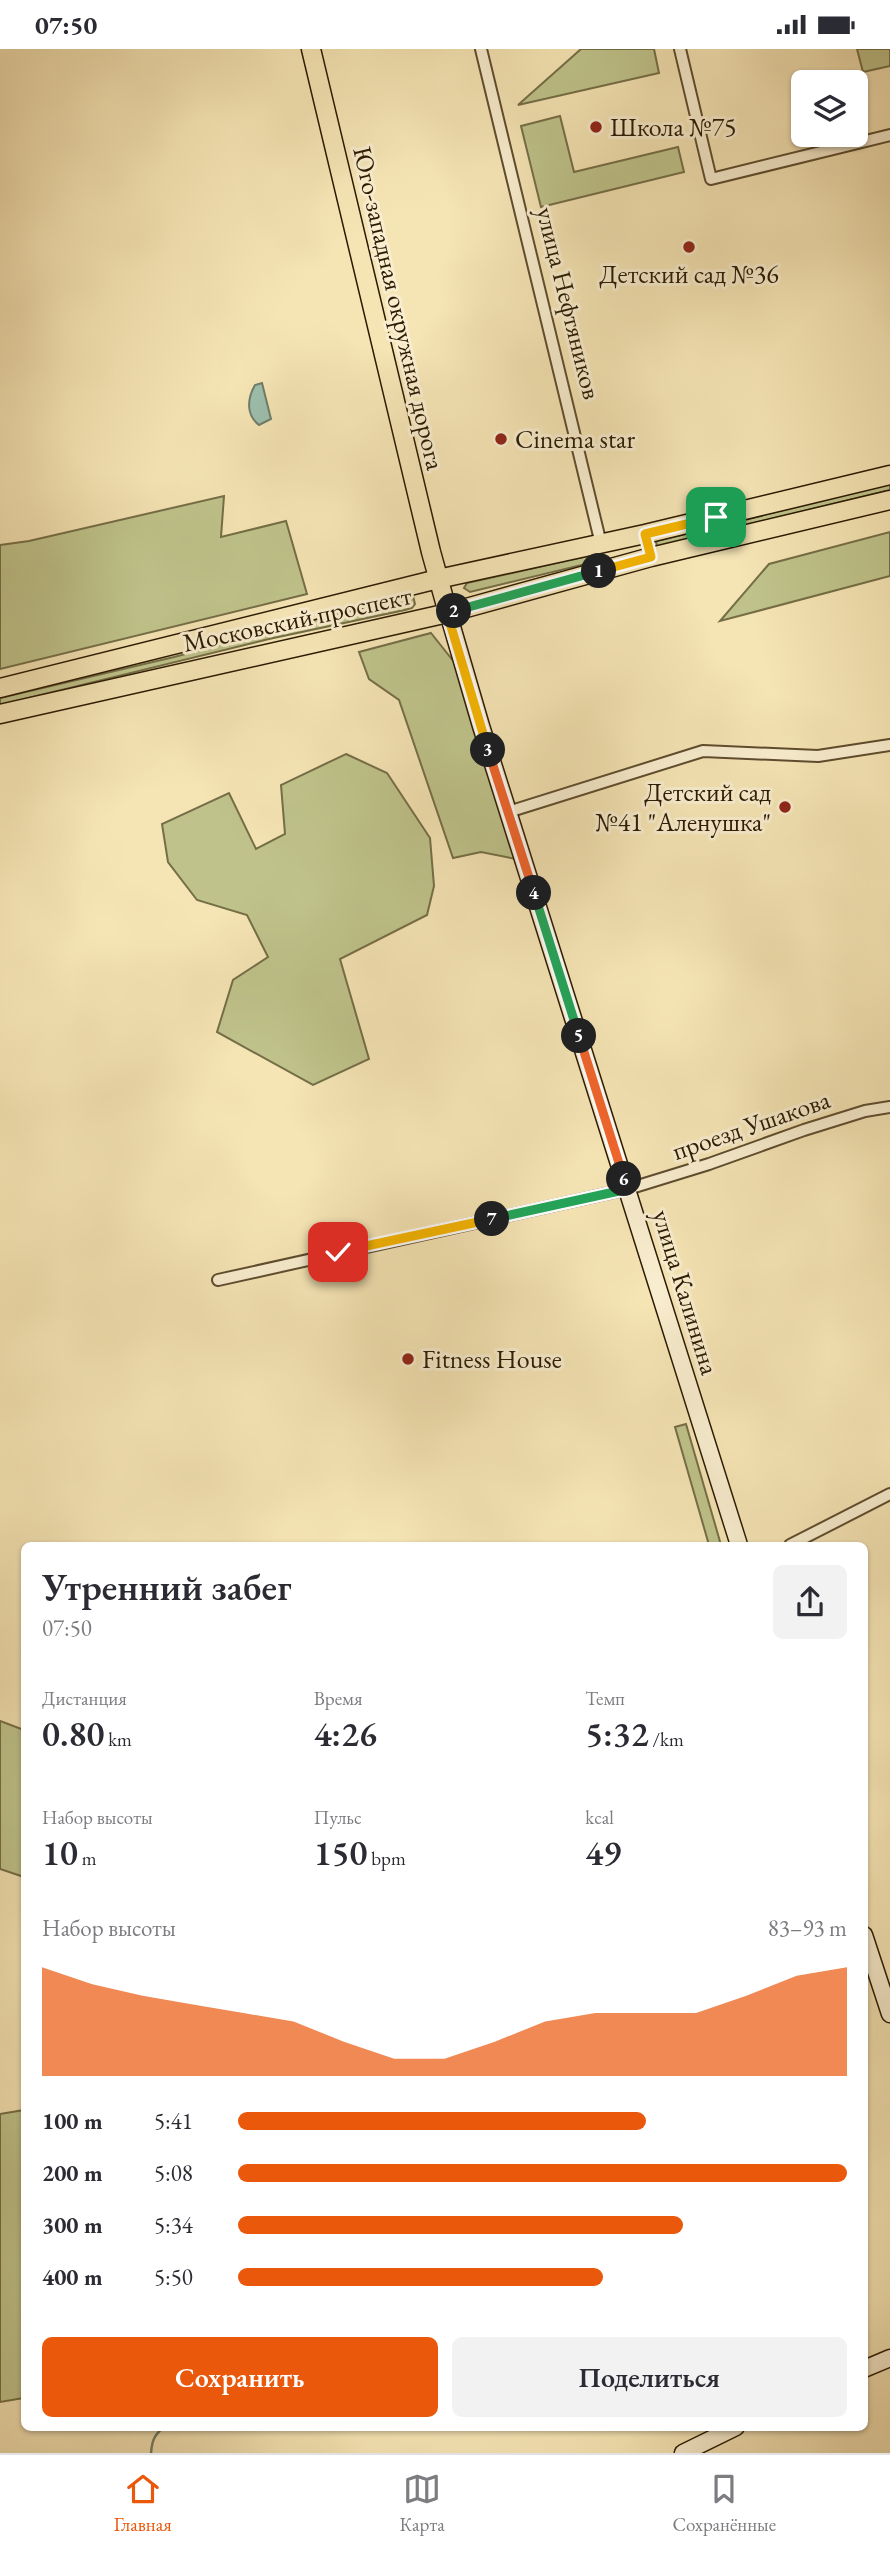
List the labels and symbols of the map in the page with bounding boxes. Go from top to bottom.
place label: Школа №75 [610,110,737,144]
marker: Школа №75 [588,119,604,135]
street label: Юго-западная окружная дорога [345,143,453,474]
street label: улица Нефтяников [529,203,609,403]
marker: Детский сад №36 [681,239,697,255]
place label: Детский сад №36 [599,257,779,291]
place label: Cinema star [515,422,635,456]
marker: Cinema star [493,431,509,447]
pin [686,487,746,547]
pin: 1 [582,553,616,589]
street label: Московский проспект [180,578,415,660]
pin: 2 [436,593,472,629]
pin: 3 [470,733,505,767]
place label: Детский сад №41 "Аленушка" [595,775,771,839]
marker: Детский сад №41 "Аленушка" [777,799,793,815]
pin: 4 [516,875,552,911]
pin: 5 [562,1019,596,1053]
street label: проезд Ушакова [667,1082,835,1168]
pin: 6 [606,1161,642,1197]
pin: 7 [475,1201,510,1237]
street label: улица Калинина [645,1205,727,1379]
pin [308,1222,368,1282]
place label: Fitness House [422,1342,562,1376]
marker: Fitness House [400,1351,416,1367]

